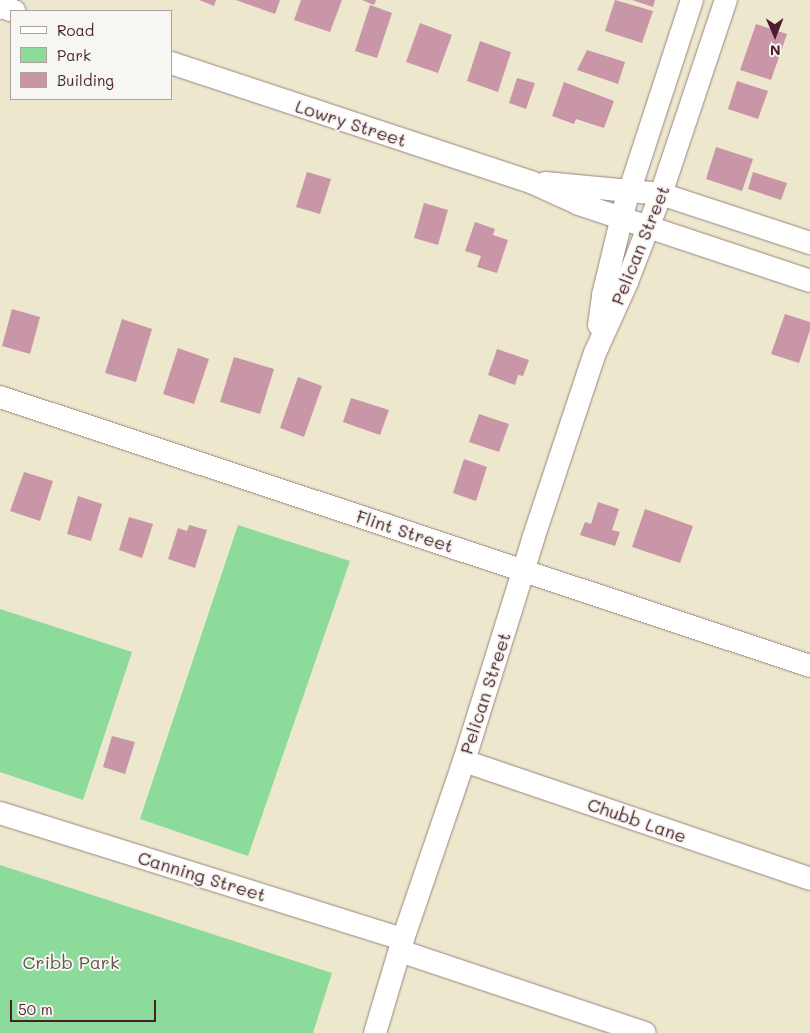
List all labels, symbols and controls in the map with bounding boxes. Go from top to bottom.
legend [10,10,172,100]
north arrow [750,10,800,60]
text: Road [57,20,94,40]
text: N [770,41,781,60]
text: Park [57,45,91,65]
text: Building [57,70,114,90]
street label: Lowry Street [293,95,409,151]
street label: Pelican Street [606,182,674,308]
street label: Flint Street [354,505,456,557]
street label: Pelican Street [455,629,515,757]
street label: Chubb Lane [585,793,689,847]
street label: Canning Street [135,846,269,906]
park label: Cribb Park [23,951,119,973]
scale bar [12,990,159,1022]
text: 50 m [18,999,53,1019]

